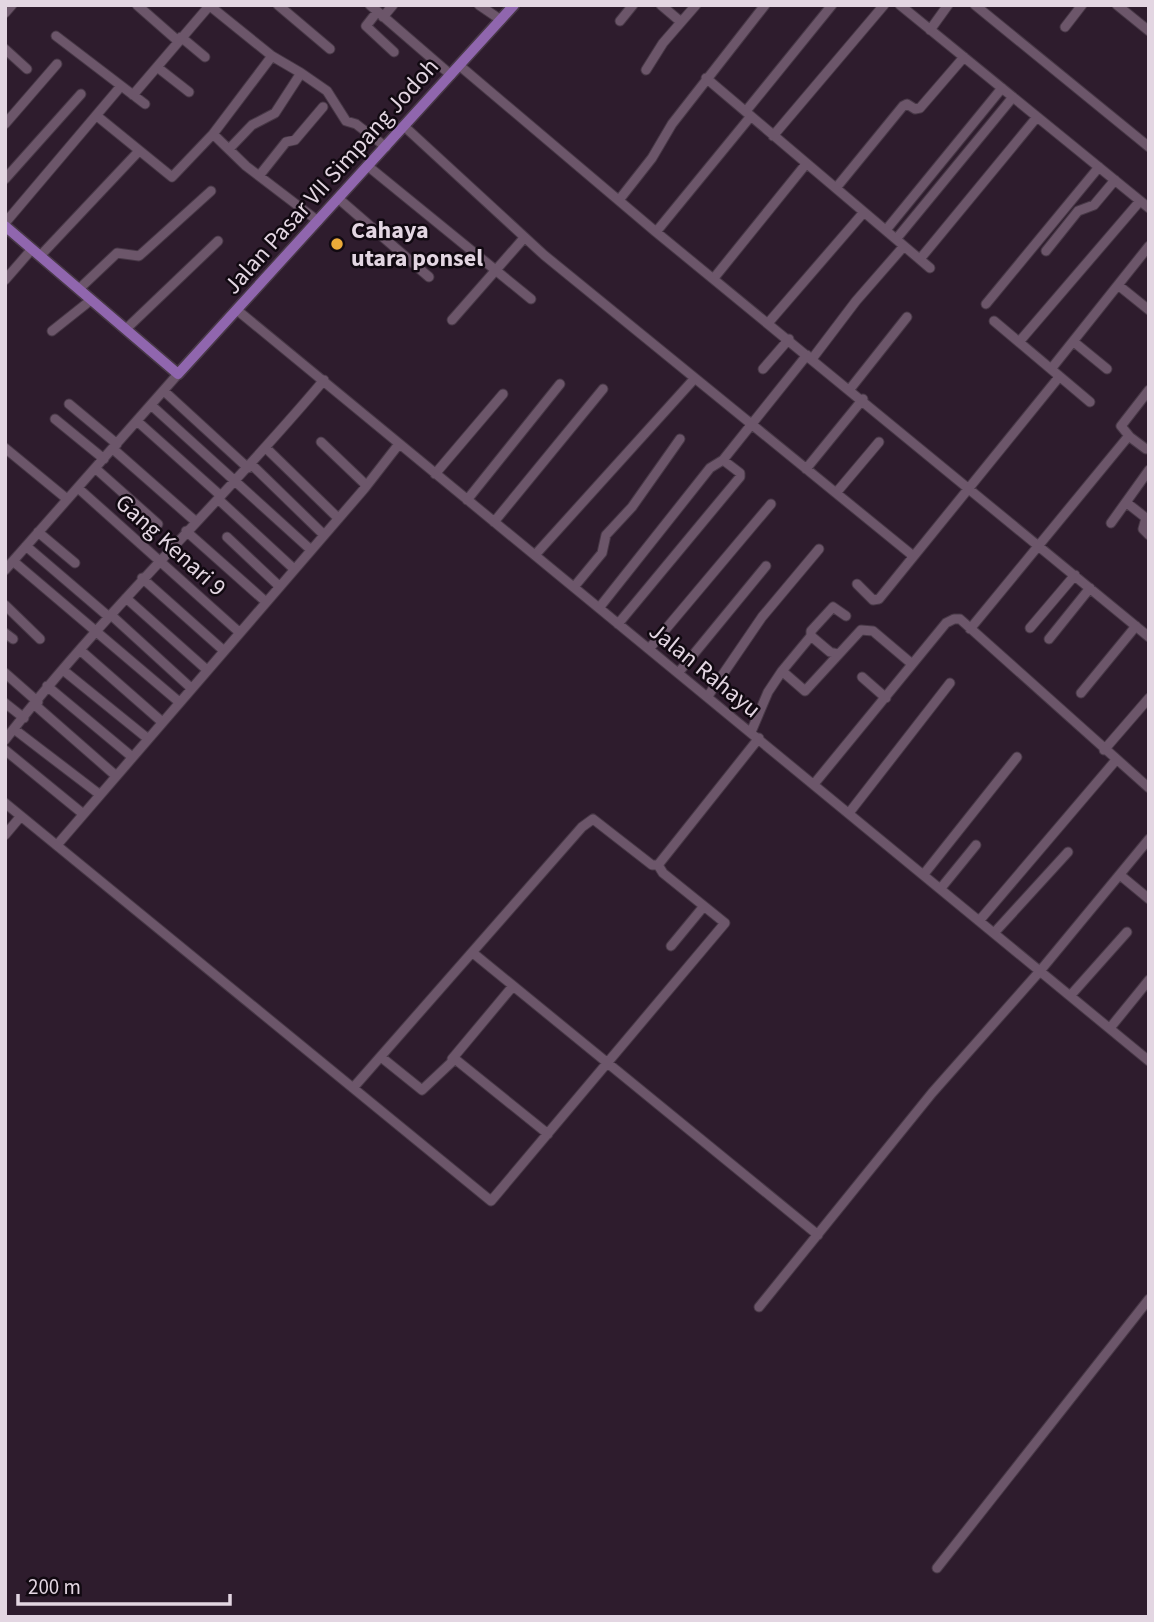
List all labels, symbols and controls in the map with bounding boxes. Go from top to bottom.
street label: Jalan Pasar VII Simpang Jodoh [216,51,447,302]
place label: Cahaya utara ponsel [351,213,483,276]
marker: Cahaya utara ponsel [329,236,345,252]
street label: Gang Kenari 9 [107,486,234,605]
street label: Jalan Rahayu [641,614,768,726]
scale bar [18,1562,229,1606]
text: 200 m [28,1572,81,1602]

